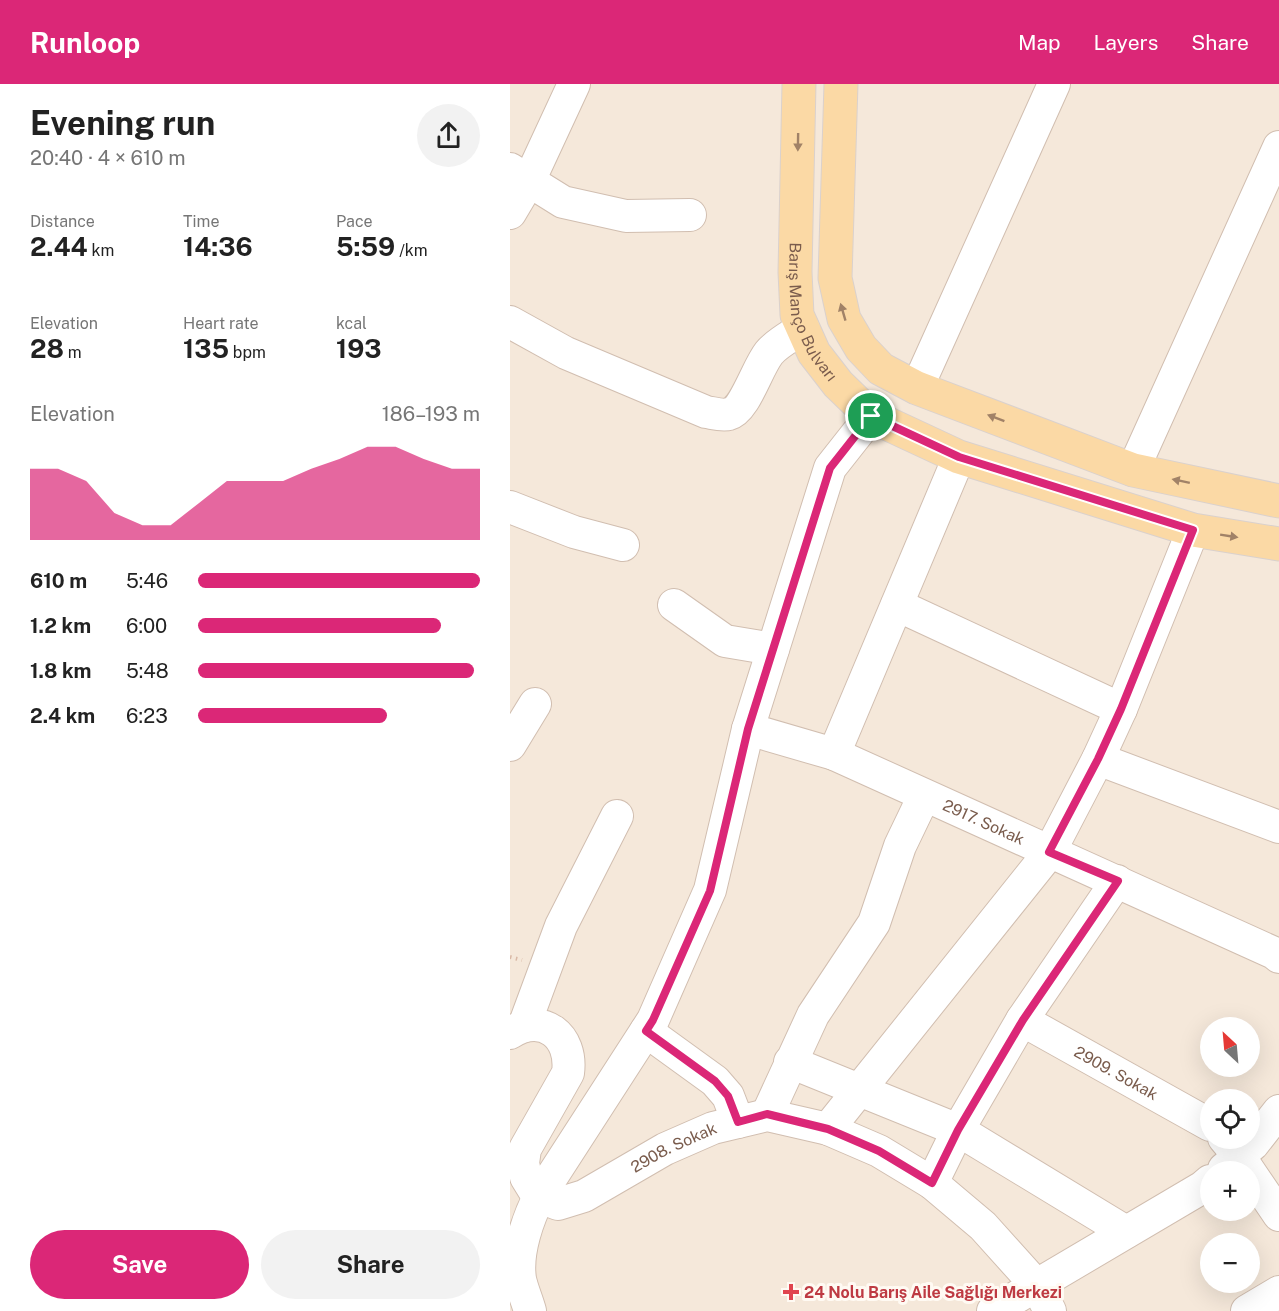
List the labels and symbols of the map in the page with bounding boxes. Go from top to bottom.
one-way arrow [793,133,802,152]
street label: Barış Manço Bulvarı [785,242,841,385]
one-way arrow [838,303,847,321]
pin [845,390,896,441]
one-way arrow [987,413,1005,423]
one-way arrow [1171,475,1190,485]
one-way arrow [1220,531,1239,540]
street label: 2917. Sokak [940,796,1027,849]
north arrow [1200,1017,1260,1077]
street label: 2909. Sokak [1071,1042,1161,1104]
street label: 2908. Sokak [628,1119,720,1177]
marker: 24 Nolu Barış Aile Sağlığı Merkezi [782,1283,800,1301]
place label: 24 Nolu Barış Aile Sağlığı Merkezi [804,1283,1062,1302]

